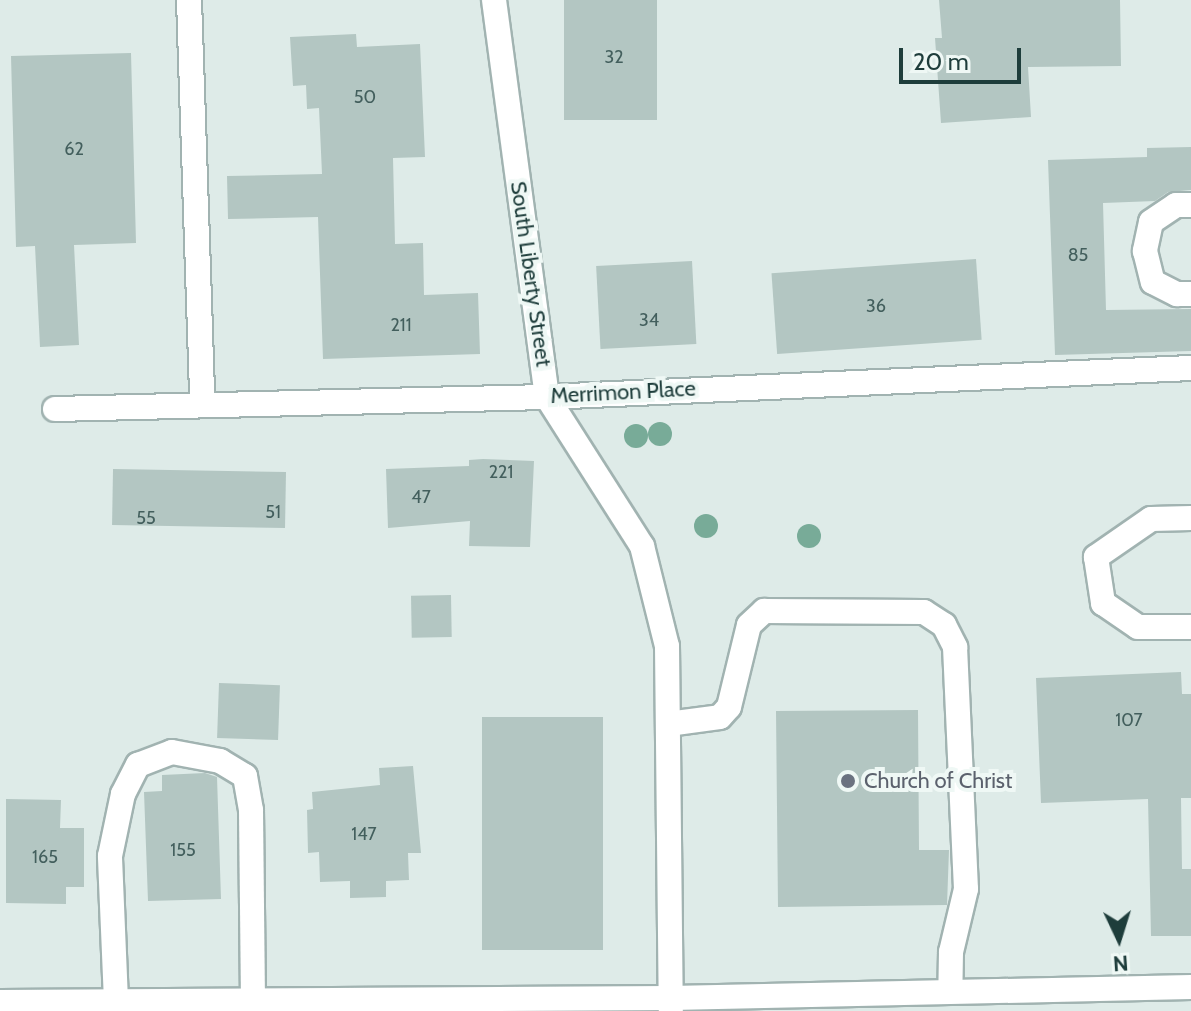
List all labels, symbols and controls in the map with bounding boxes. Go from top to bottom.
scale bar [903,32,1025,82]
house number: 32 [604,46,624,68]
text: 20 m [913,47,969,76]
house number: 50 [354,86,376,108]
house number: 62 [64,138,84,160]
street label: South Liberty Street [505,180,557,368]
house number: 85 [1068,244,1088,266]
house number: 36 [866,295,886,317]
house number: 34 [639,309,659,331]
house number: 211 [390,314,412,336]
street label: Merrimon Place [550,375,696,409]
house number: 221 [489,461,513,483]
house number: 47 [411,486,431,508]
house number: 51 [265,501,281,523]
house number: 55 [136,507,156,529]
house number: 107 [1115,709,1143,731]
place label: Church of Christ [864,768,1012,794]
marker: Church of Christ [839,772,857,790]
house number: 147 [351,823,377,845]
house number: 155 [170,839,196,861]
house number: 165 [32,846,58,868]
north arrow [1079,899,1159,979]
text: N [1112,949,1129,977]

